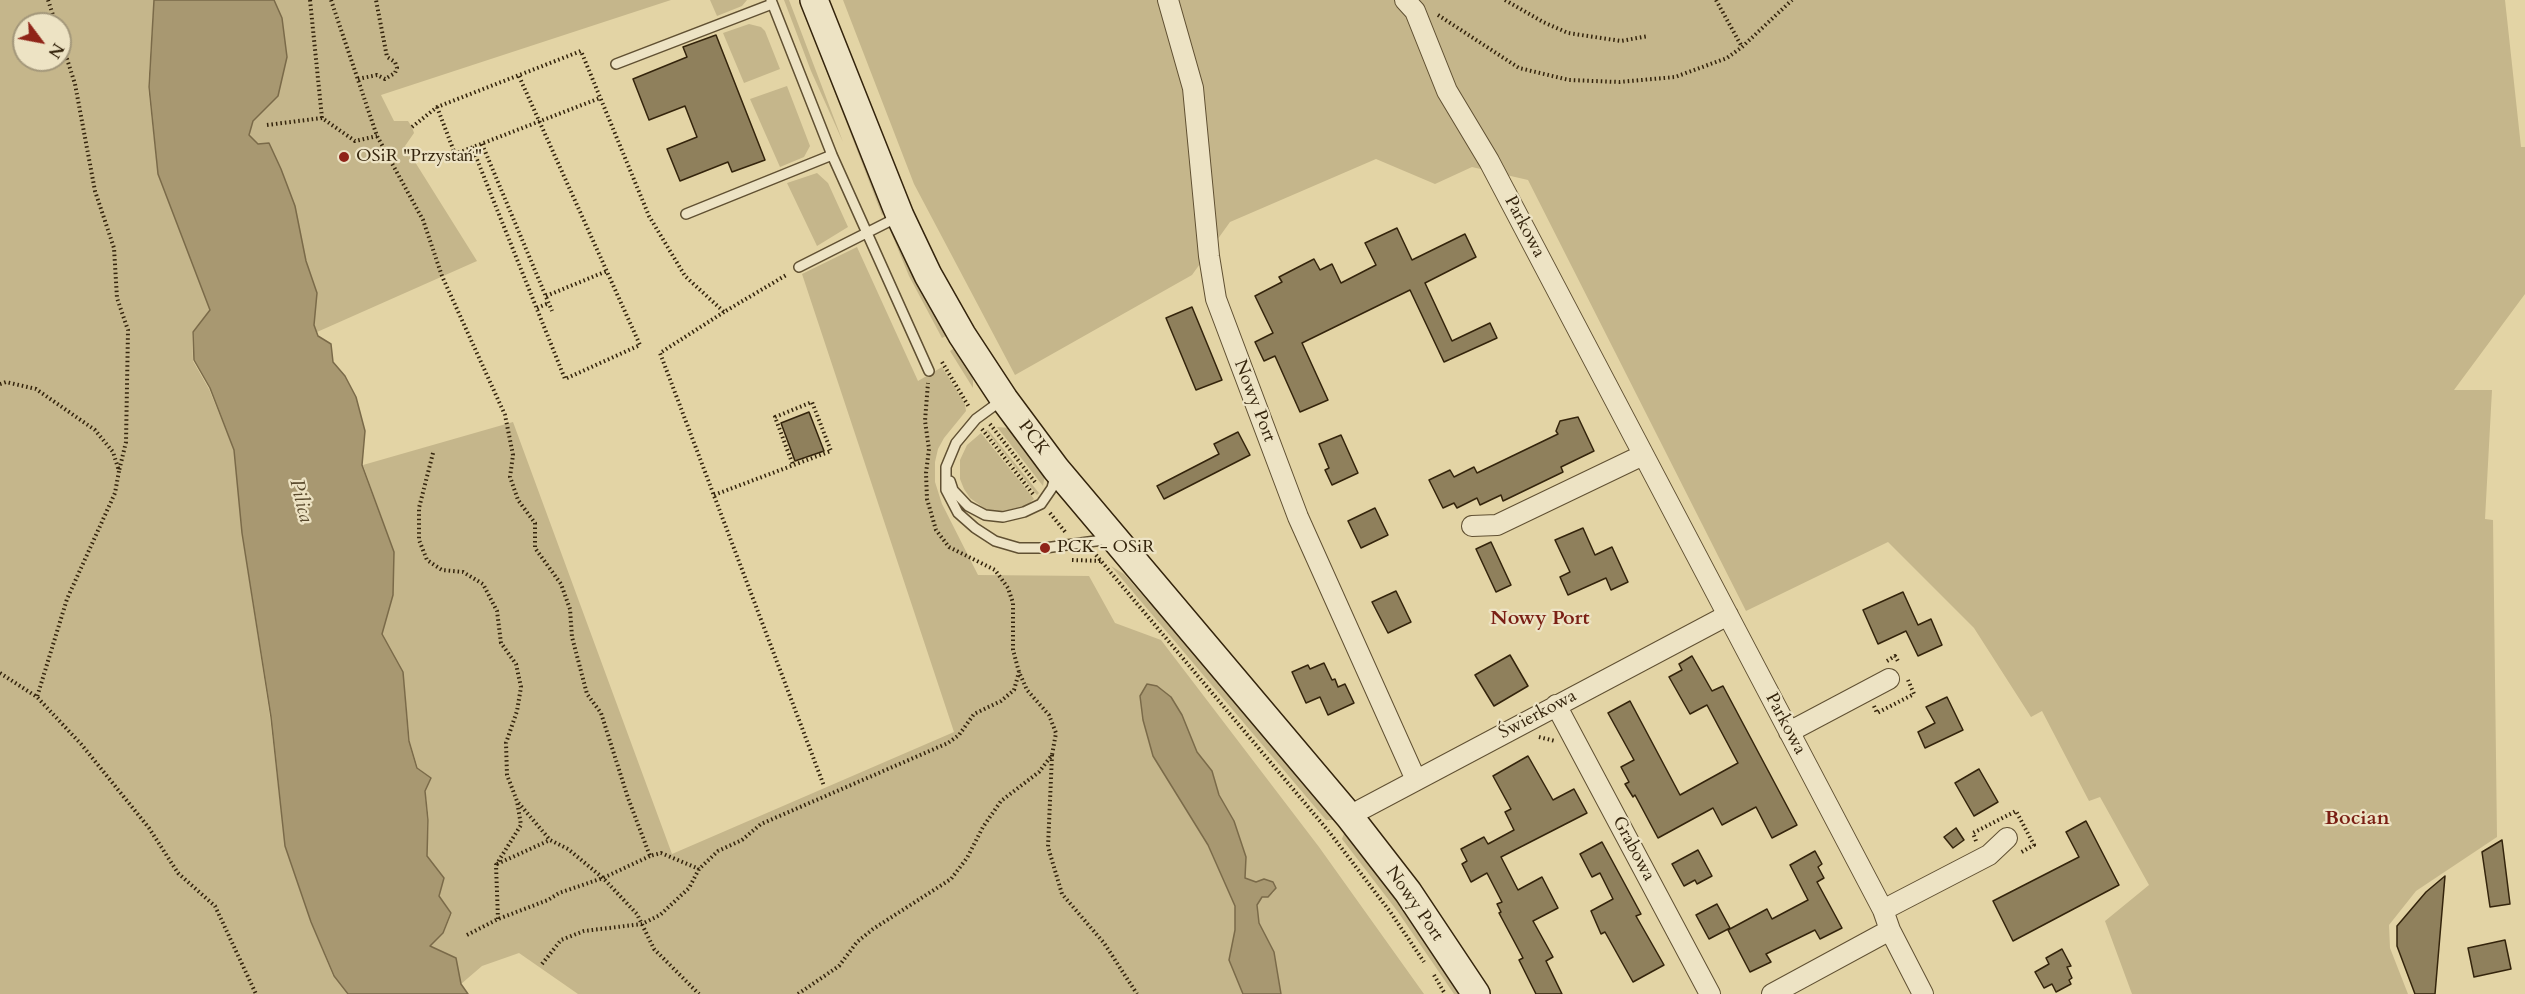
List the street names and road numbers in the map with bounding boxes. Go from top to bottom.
street label: Parkowa [1499,193,1549,261]
street label: Nowy Port [1228,357,1280,445]
street label: PCK [1013,416,1053,460]
street label: Świerkowa [1495,686,1581,744]
street label: Parkowa [1760,690,1810,758]
street label: Grabowa [1607,813,1659,885]
street label: Nowy Port [1380,862,1448,946]

